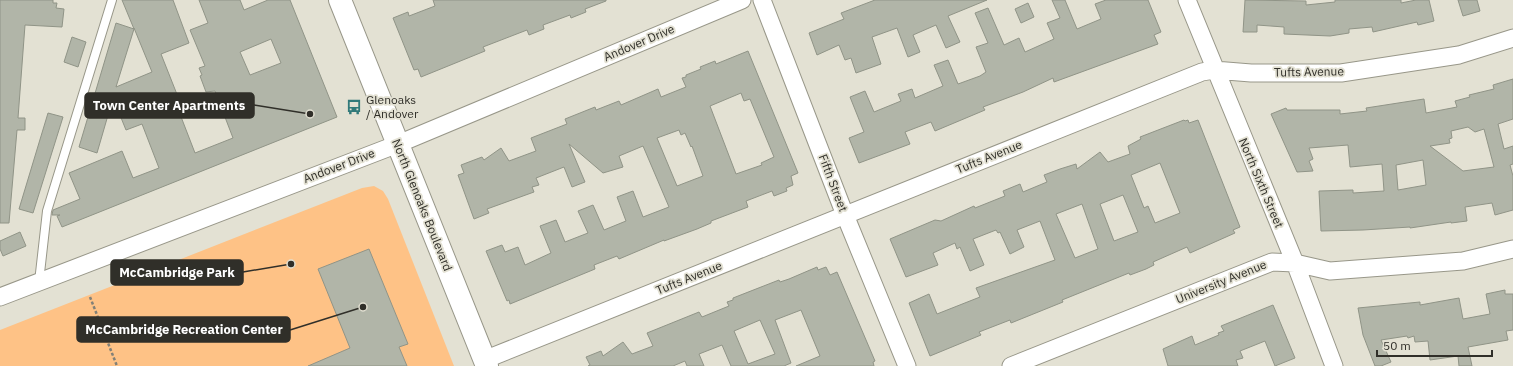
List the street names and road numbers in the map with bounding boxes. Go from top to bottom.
street label: Andover Drive [601,21,677,64]
street label: Tufts Avenue [1274,63,1344,80]
street label: Tufts Avenue [954,136,1024,177]
street label: North Sixth Street [1236,136,1287,230]
street label: North Glenoaks Boulevard [389,137,456,273]
street label: Andover Drive [301,145,377,186]
street label: Fifth Street [816,152,851,214]
street label: University Avenue [1173,256,1269,307]
street label: Tufts Avenue [654,257,724,298]

